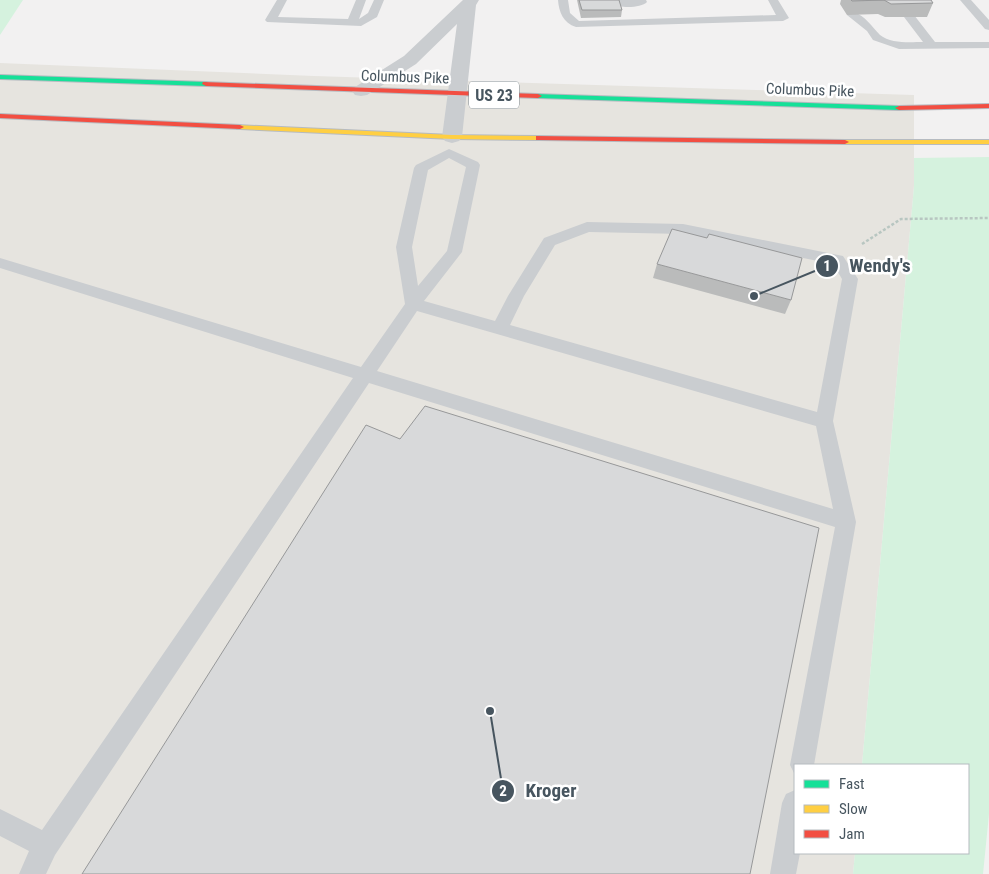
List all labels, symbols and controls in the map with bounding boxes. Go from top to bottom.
street label: Columbus Pike [361,66,449,88]
street label: Columbus Pike [766,79,854,101]
road number: US 23 [469,82,519,108]
callout: Wendy's [814,249,920,283]
text: Wendy's [849,254,911,277]
text: 1 [823,257,831,275]
legend [794,764,969,854]
callout: Kroger [491,774,587,808]
text: Fast [839,775,864,793]
text: Kroger [526,779,576,802]
text: 2 [499,782,507,800]
text: Slow [839,800,868,818]
text: Jam [839,825,865,843]

